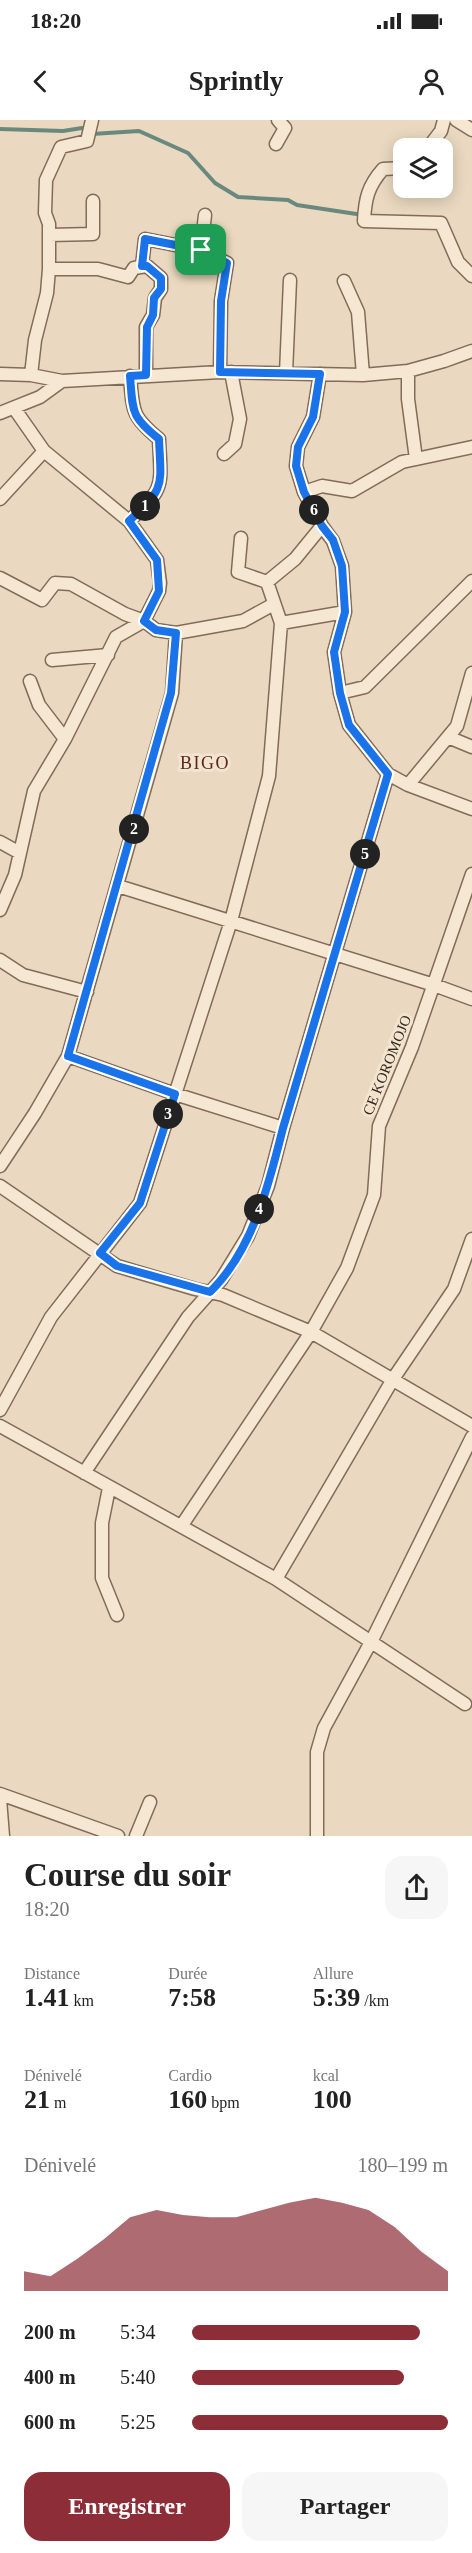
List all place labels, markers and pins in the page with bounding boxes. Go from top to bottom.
pin [175,224,226,275]
pin: 1 [130,491,160,521]
pin: 6 [299,495,329,525]
pin: 2 [119,814,149,844]
pin: 5 [350,839,380,869]
pin: 3 [153,1099,183,1129]
pin: 4 [244,1194,274,1224]

